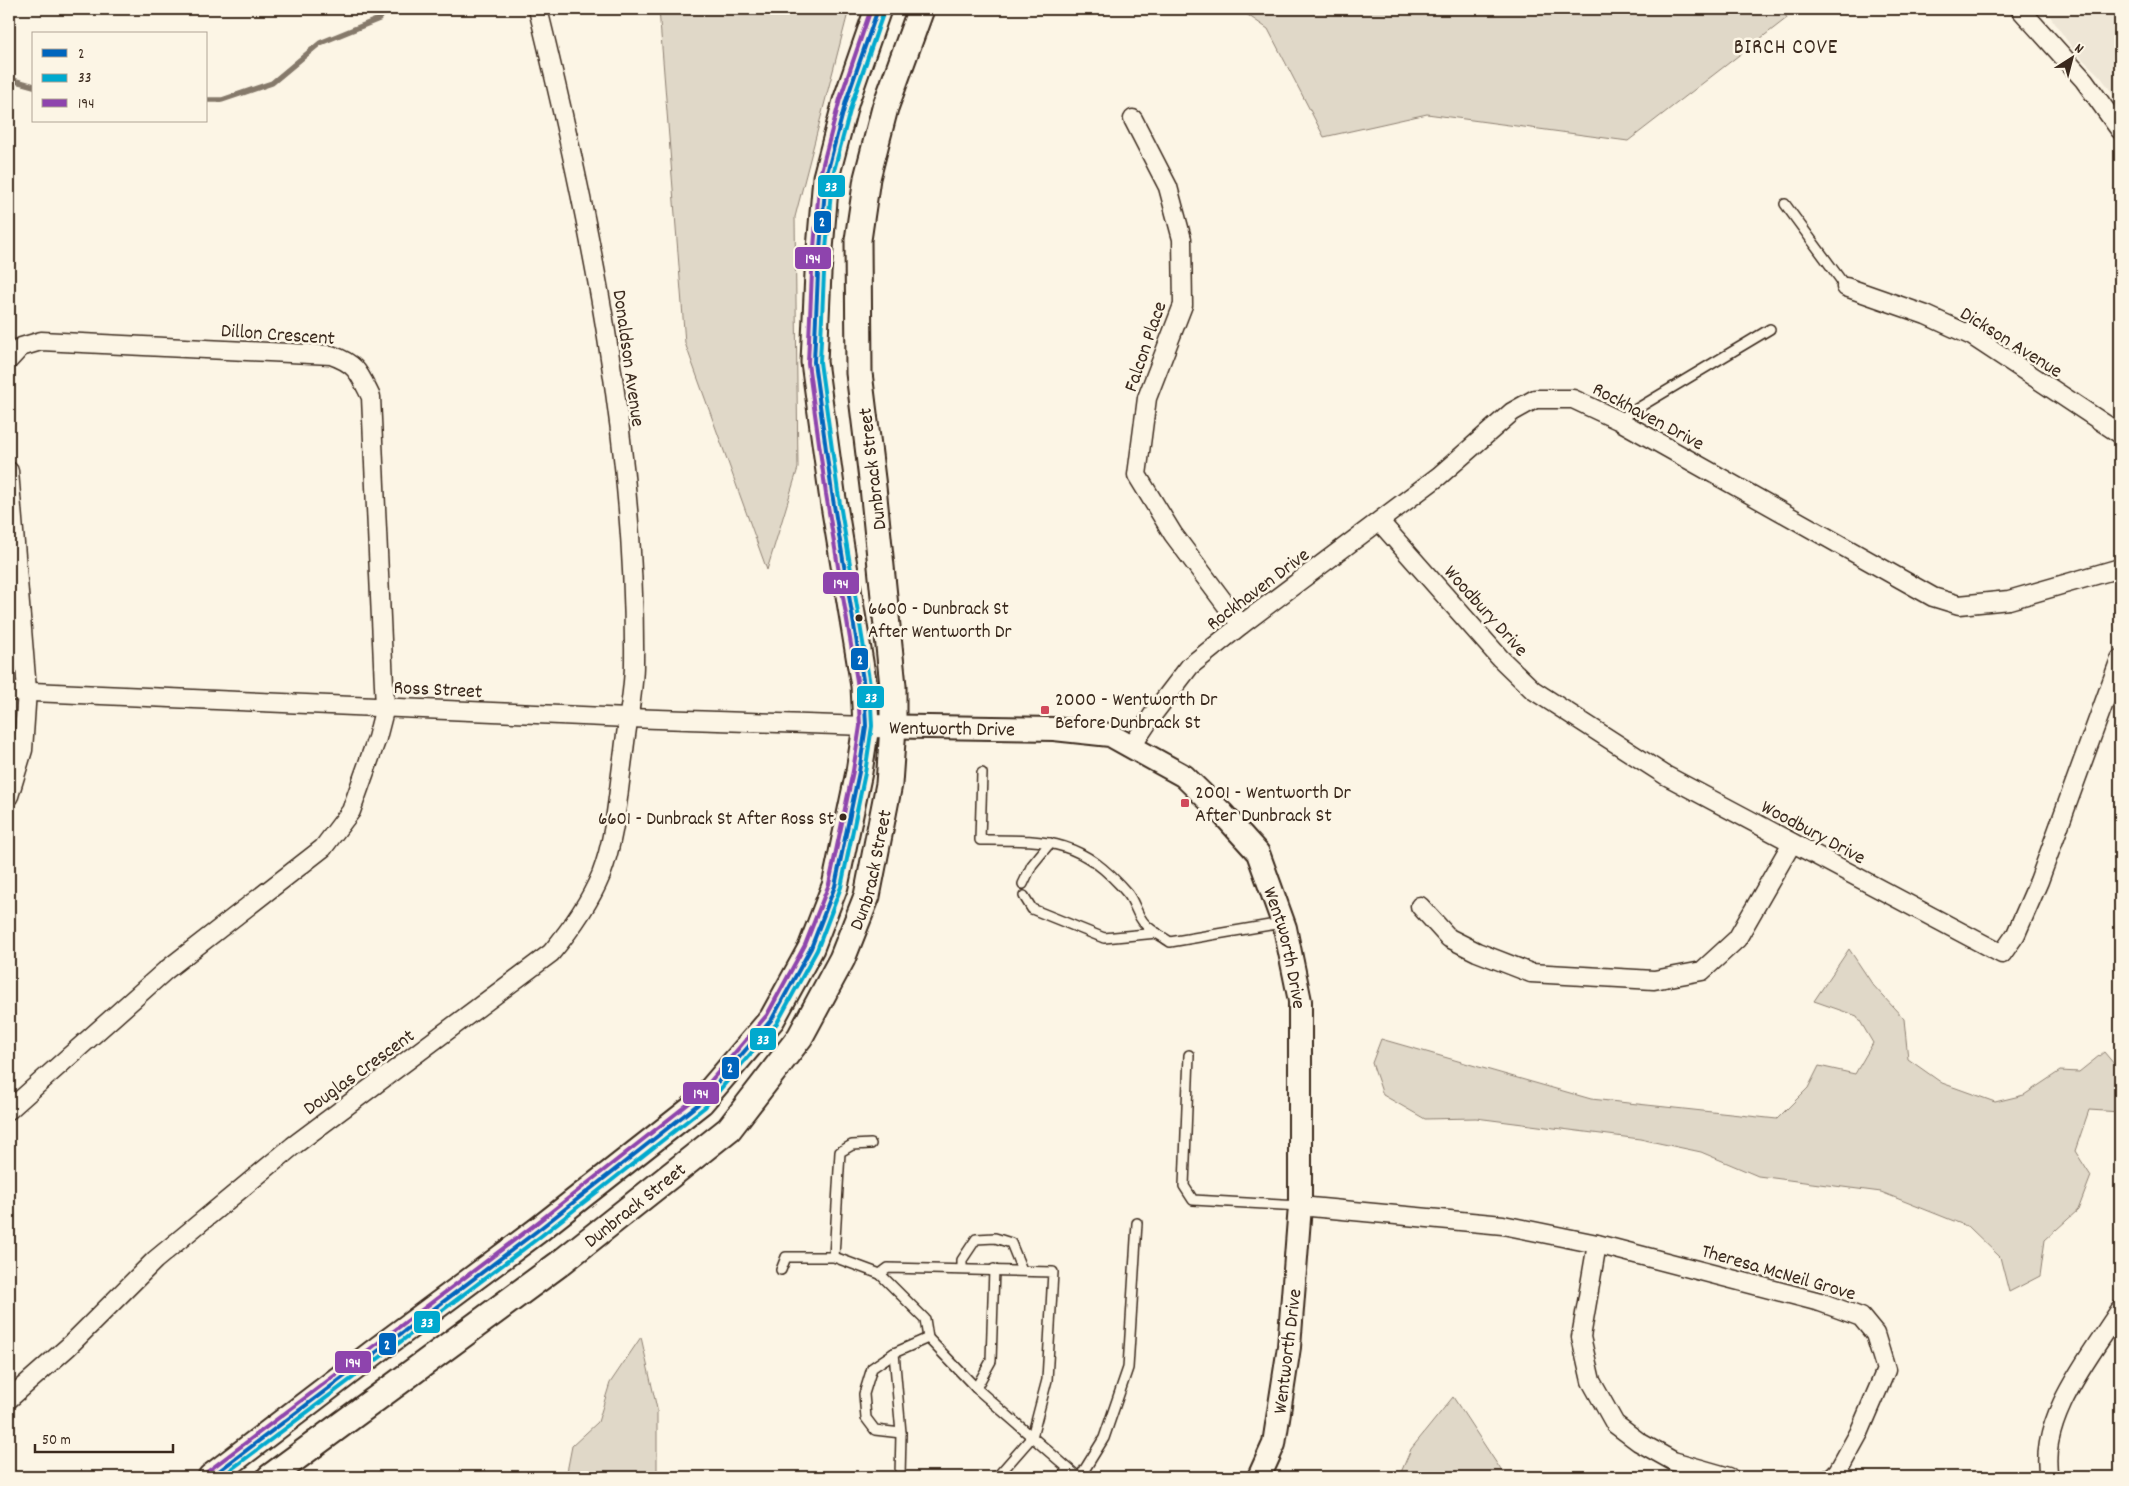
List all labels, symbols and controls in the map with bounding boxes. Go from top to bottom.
legend [32,32,208,122]
north arrow [2046,32,2096,82]
district label: BIRCH COVE [1734,34,1838,64]
text: N [2070,39,2087,59]
text: 2 [78,44,85,66]
text: 33 [78,68,91,90]
text: 194 [78,94,94,116]
line badge: 33 [817,174,846,198]
text: 33 [825,178,837,198]
line badge: 2 [813,210,832,234]
text: 2 [819,213,825,233]
line badge: 194 [794,246,832,270]
text: 194 [805,250,821,270]
street label: Donaldson Avenue [604,288,651,429]
street label: Falcon Place [1118,298,1175,396]
street label: Dickson Avenue [1954,301,2067,386]
street label: Dillon Crescent [220,318,336,354]
street label: Rockhaven Drive [1587,376,1709,459]
street label: Dunbrack Street [853,406,895,531]
street label: Rockhaven Drive [1201,542,1316,639]
street label: Woodbury Drive [1436,560,1534,664]
line badge: 194 [822,571,860,595]
text: 194 [833,575,849,595]
place label: 6600 - Dunbrack St After Wentworth Dr [868,597,1012,647]
marker: 6600 - Dunbrack St After Wentworth Dr [854,613,864,623]
line badge: 2 [850,647,869,671]
text: 2 [857,651,863,671]
street label: Ross Street [393,675,483,707]
line badge: 33 [856,685,885,709]
place label: 2000 - Wentworth Dr Before Dunbrack St [1055,687,1218,738]
text: 33 [865,689,877,709]
marker: 2000 - Wentworth Dr Before Dunbrack St [1039,704,1051,716]
street label: Wentworth Drive [889,715,1015,745]
place label: 2001 - Wentworth Dr After Dunbrack St [1195,780,1351,831]
street label: Woodbury Drive [1755,794,1870,873]
marker: 2001 - Wentworth Dr After Dunbrack St [1179,797,1191,809]
place label: 6601 - Dunbrack St After Ross St [598,807,834,834]
street label: Dunbrack Street [844,808,901,935]
marker: 6601 - Dunbrack St After Ross St [838,812,848,822]
street label: Wentworth Drive [1254,883,1311,1009]
street label: Douglas Crescent [298,1023,421,1123]
line badge: 33 [749,1027,777,1051]
text: 33 [757,1031,769,1051]
line badge: 2 [721,1056,740,1080]
text: 2 [727,1059,733,1079]
line badge: 194 [682,1081,720,1105]
text: 194 [693,1085,709,1105]
street label: Dunbrack Street [579,1157,693,1256]
street label: Theresa McNeil Grove [1698,1238,1859,1309]
street label: Wentworth Drive [1267,1287,1311,1415]
line badge: 33 [413,1310,441,1334]
text: 33 [421,1314,433,1334]
line badge: 2 [378,1332,397,1356]
text: 2 [384,1336,390,1356]
line badge: 194 [334,1350,372,1374]
text: 194 [345,1354,361,1374]
scale bar [35,1421,172,1453]
text: 50 m [42,1430,71,1452]

